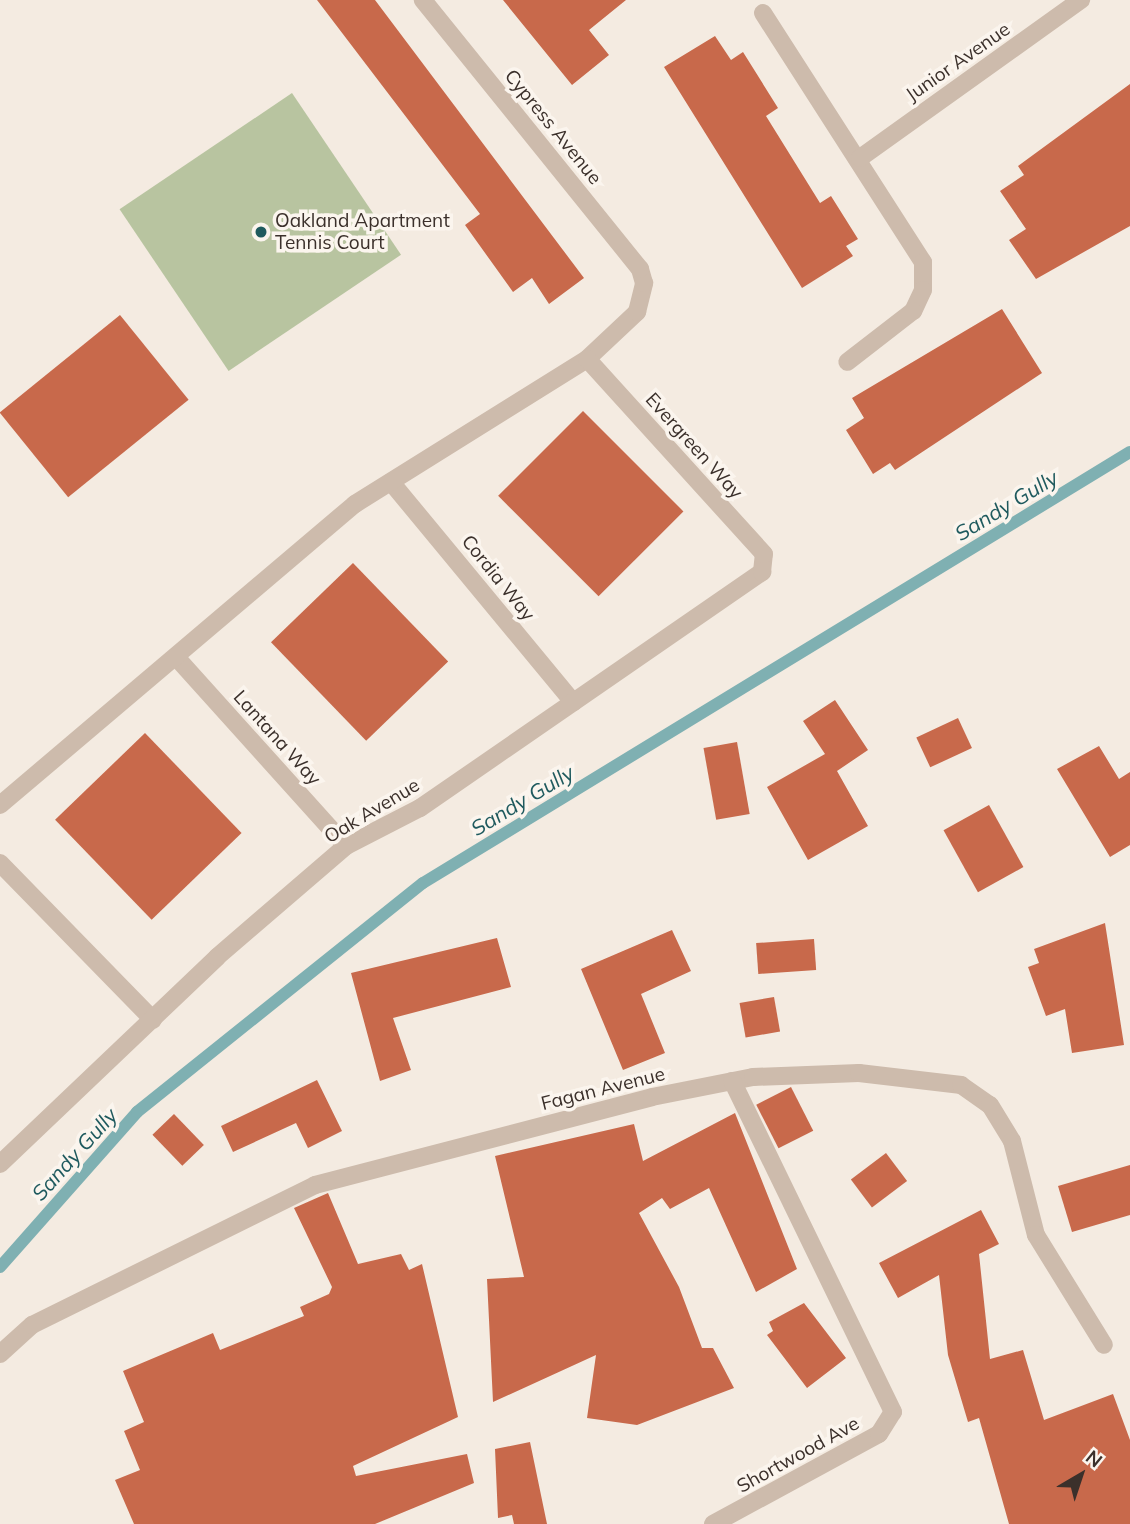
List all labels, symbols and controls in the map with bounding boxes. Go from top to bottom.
street label: Junior Avenue [902,18,1014,106]
street label: Cypress Avenue [500,65,606,189]
place label: Oakland Apartment Tennis Court [275,210,450,254]
marker: Oakland Apartment Tennis Court [253,224,269,240]
street label: Evergreen Way [641,388,747,504]
water label: Sandy Gully [950,464,1062,546]
street label: Cordia Way [457,531,539,625]
street label: Lantana Way [228,686,326,790]
water label: Sandy Gully [466,759,578,841]
street label: Oak Avenue [320,774,424,848]
street label: Fagan Avenue [539,1063,667,1115]
water label: Sandy Gully [26,1103,122,1205]
street label: Shortwood Ave [733,1412,863,1498]
north arrow [1046,1440,1116,1510]
text: N [1081,1445,1107,1473]

